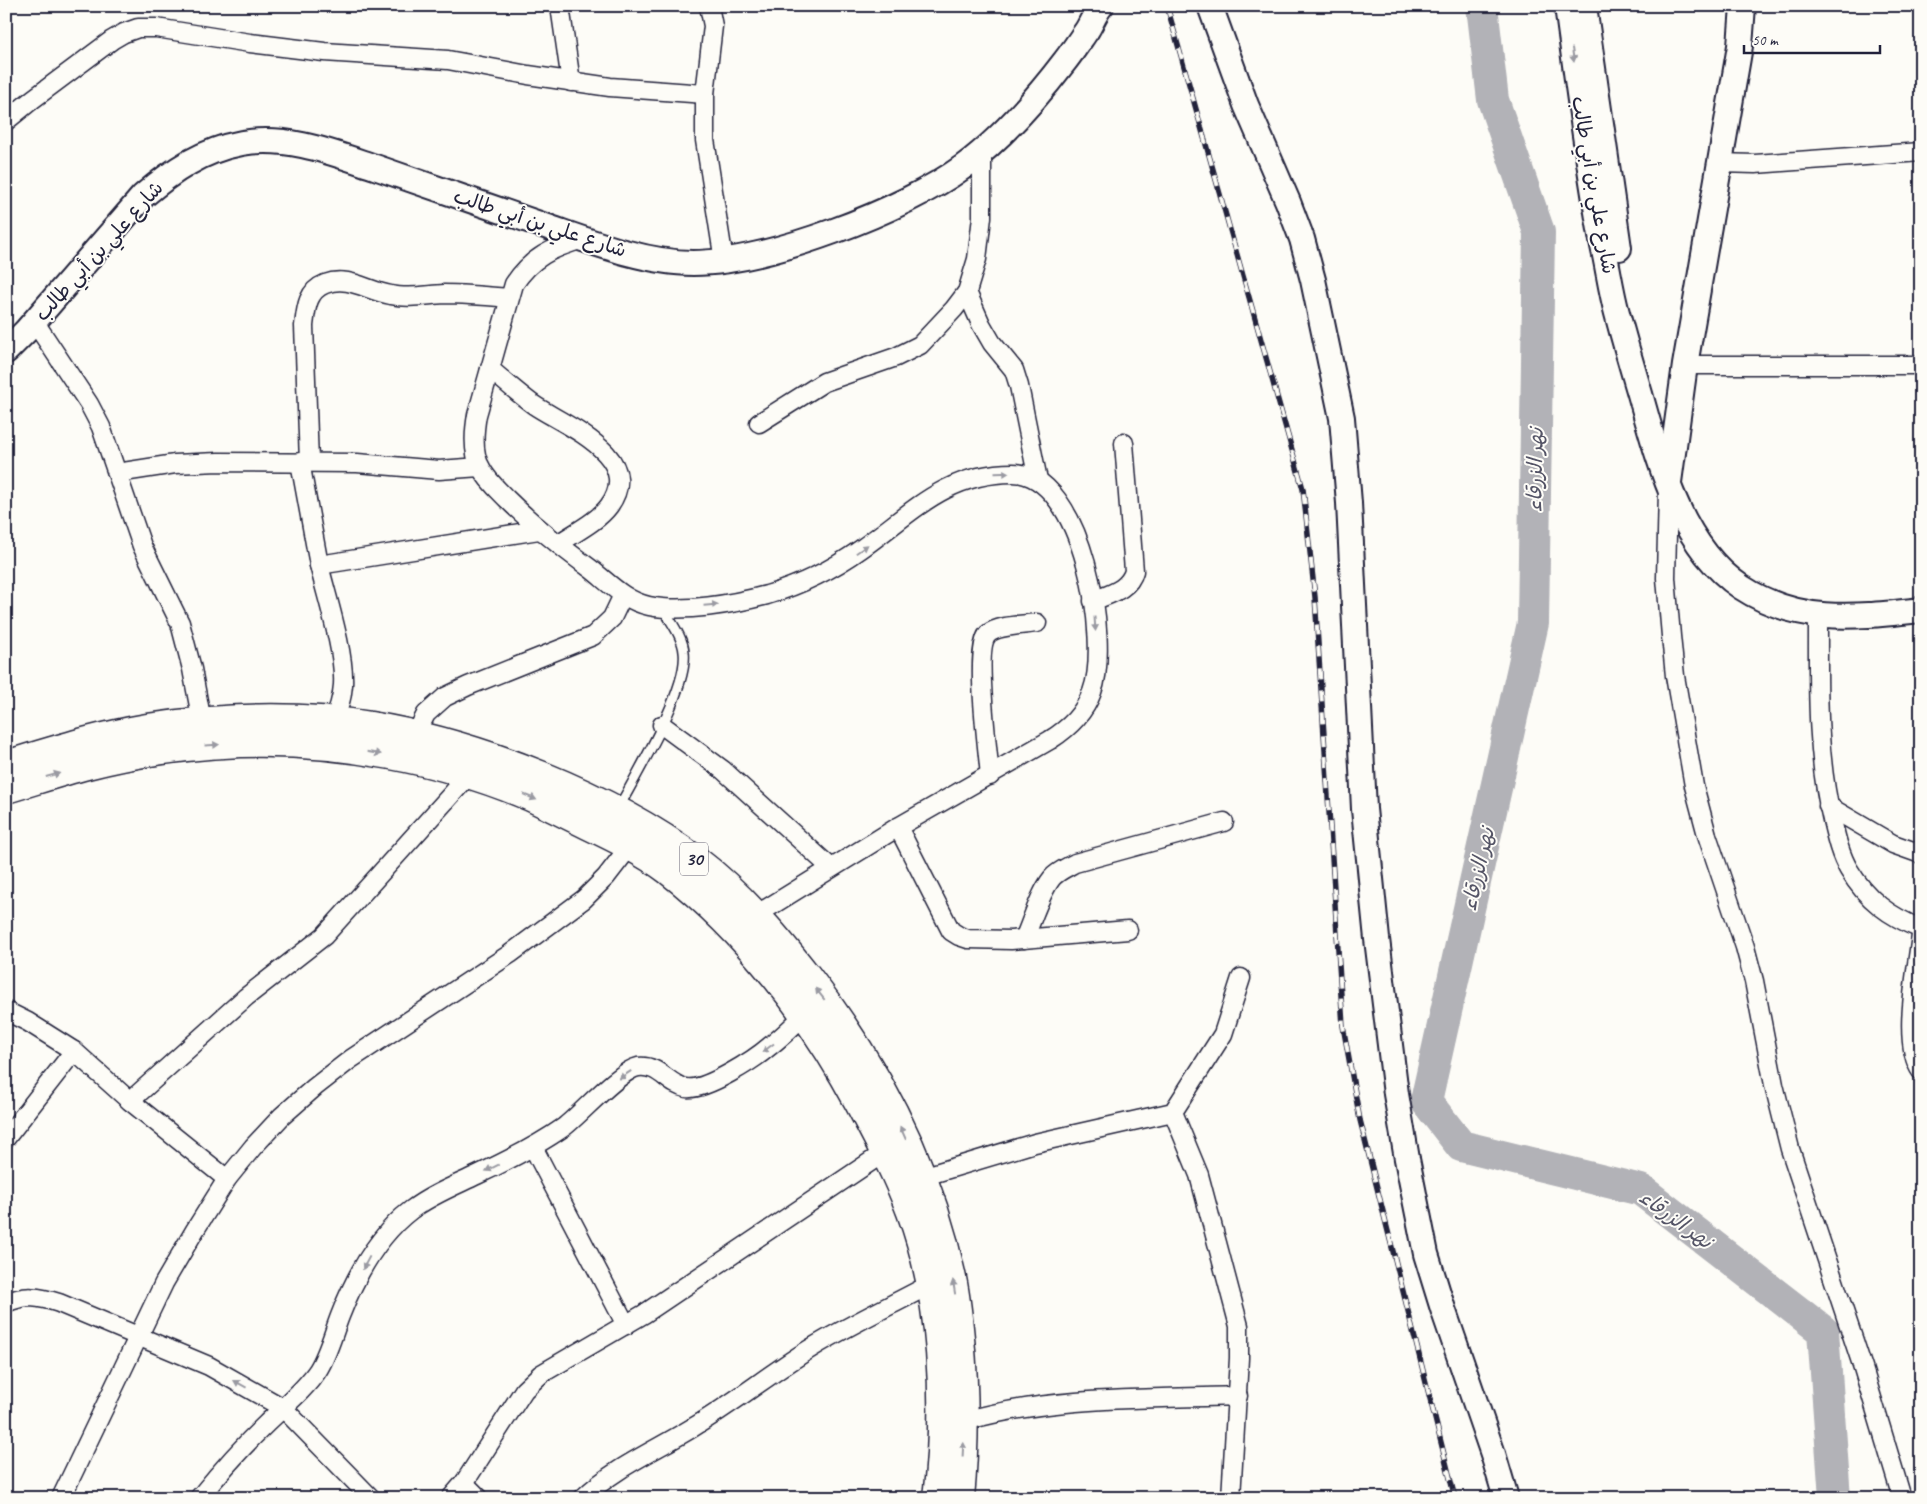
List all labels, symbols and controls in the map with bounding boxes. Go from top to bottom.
scale bar [1744,22,1881,54]
text: 50 m [1752,31,1779,50]
one-way arrow [1569,47,1577,63]
street label: شارع علي بن أبي طالب [1561,94,1622,277]
street label: شارع علي بن أبي طالب [29,176,172,330]
street label: شارع علي بن أبي طالب [449,183,629,267]
water label: نهر الزرقاء [1521,425,1549,512]
one-way arrow [994,469,1010,477]
one-way arrow [855,544,868,554]
one-way arrow [704,601,720,609]
one-way arrow [1092,617,1100,633]
one-way arrow [205,741,221,749]
one-way arrow [367,750,383,758]
one-way arrow [45,770,60,778]
one-way arrow [523,794,537,802]
water label: نهر الزرقاء [1456,823,1501,913]
road number: 30 [680,842,708,876]
one-way arrow [815,988,826,1001]
one-way arrow [762,1042,775,1053]
one-way arrow [618,1070,631,1080]
one-way arrow [899,1126,907,1140]
one-way arrow [485,1164,500,1172]
water label: نهر الزرقاء [1634,1184,1720,1256]
one-way arrow [361,1257,370,1270]
one-way arrow [949,1279,957,1295]
one-way arrow [233,1380,248,1388]
one-way arrow [960,1441,968,1457]

